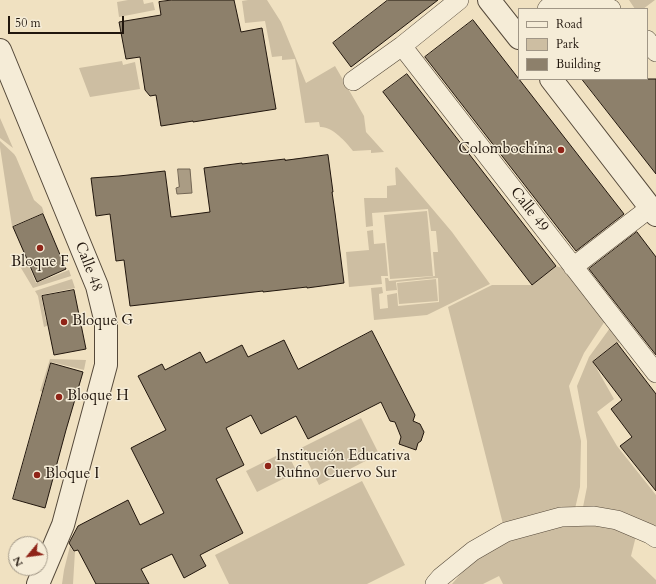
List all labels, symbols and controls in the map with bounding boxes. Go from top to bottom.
scale bar [10,8,126,34]
legend [518,8,648,80]
text: 50 m [15,15,41,31]
text: Road [556,16,582,32]
text: Park [556,36,579,52]
text: Building [556,56,600,72]
place label: Colombochina [458,141,553,159]
marker: Colombochina [556,145,566,155]
street label: Calle 49 [506,184,552,236]
street label: Calle 48 [70,240,106,294]
marker: Bloque F [35,243,45,253]
place label: Bloque F [11,254,69,272]
place label: Bloque G [72,313,133,331]
marker: Bloque G [59,317,69,327]
place label: Bloque H [67,388,129,406]
marker: Bloque H [54,392,64,402]
place label: Institución Educativa Rufino Cuervo Sur [276,448,410,483]
marker: Institución Educativa Rufino Cuervo Sur [263,461,273,471]
place label: Bloque I [45,466,99,484]
marker: Bloque I [32,470,42,480]
north arrow [8,536,48,576]
text: N [9,554,27,569]

